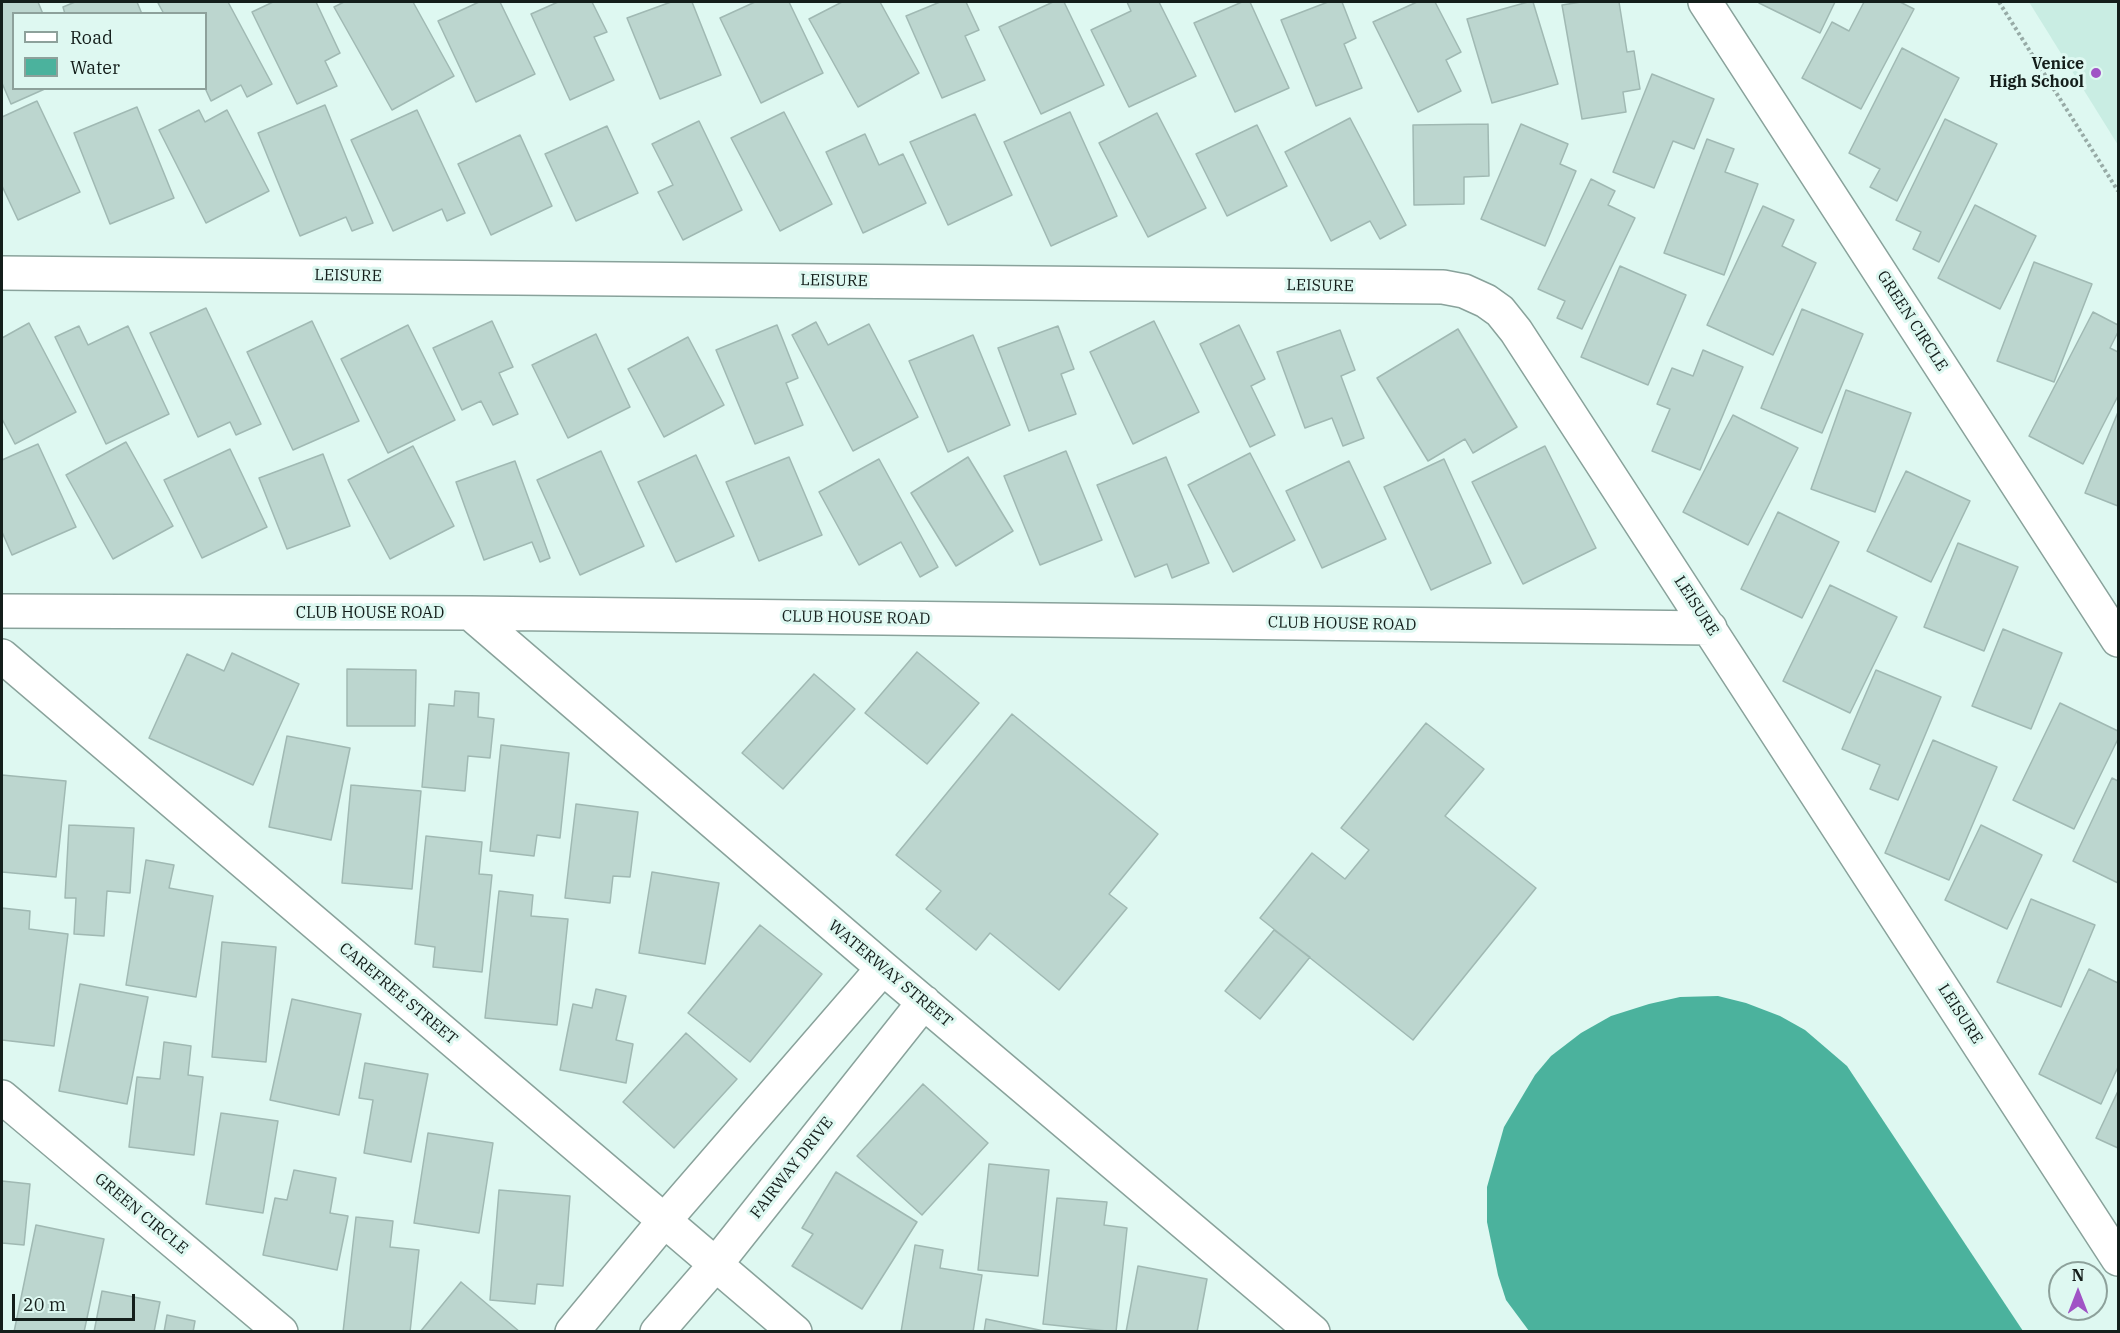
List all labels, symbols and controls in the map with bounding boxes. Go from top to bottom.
legend [12,12,207,90]
text: Road [70,26,113,49]
place label: Venice High School [1989,54,2084,92]
text: Water [70,56,120,79]
marker: Venice High School [2089,66,2103,80]
street label: LEISURE [314,266,382,286]
street label: GREEN CIRCLE [1872,267,1952,375]
street label: LEISURE [800,271,868,291]
street label: LEISURE [1286,276,1354,296]
street label: LEISURE [1670,572,1722,640]
street label: CLUB HOUSE ROAD [296,603,444,623]
street label: CLUB HOUSE ROAD [782,607,930,629]
street label: CLUB HOUSE ROAD [1268,613,1416,635]
street label: WATERWAY STREET [824,916,956,1032]
street label: CAREFREE STREET [335,939,461,1049]
street label: LEISURE [1934,980,1986,1048]
street label: FAIRWAY DRIVE [746,1113,838,1223]
street label: GREEN CIRCLE [91,1169,191,1259]
north arrow [2048,1261,2108,1321]
text: N [2072,1265,2084,1285]
scale bar [15,1282,138,1320]
text: 20 m [23,1293,66,1316]

